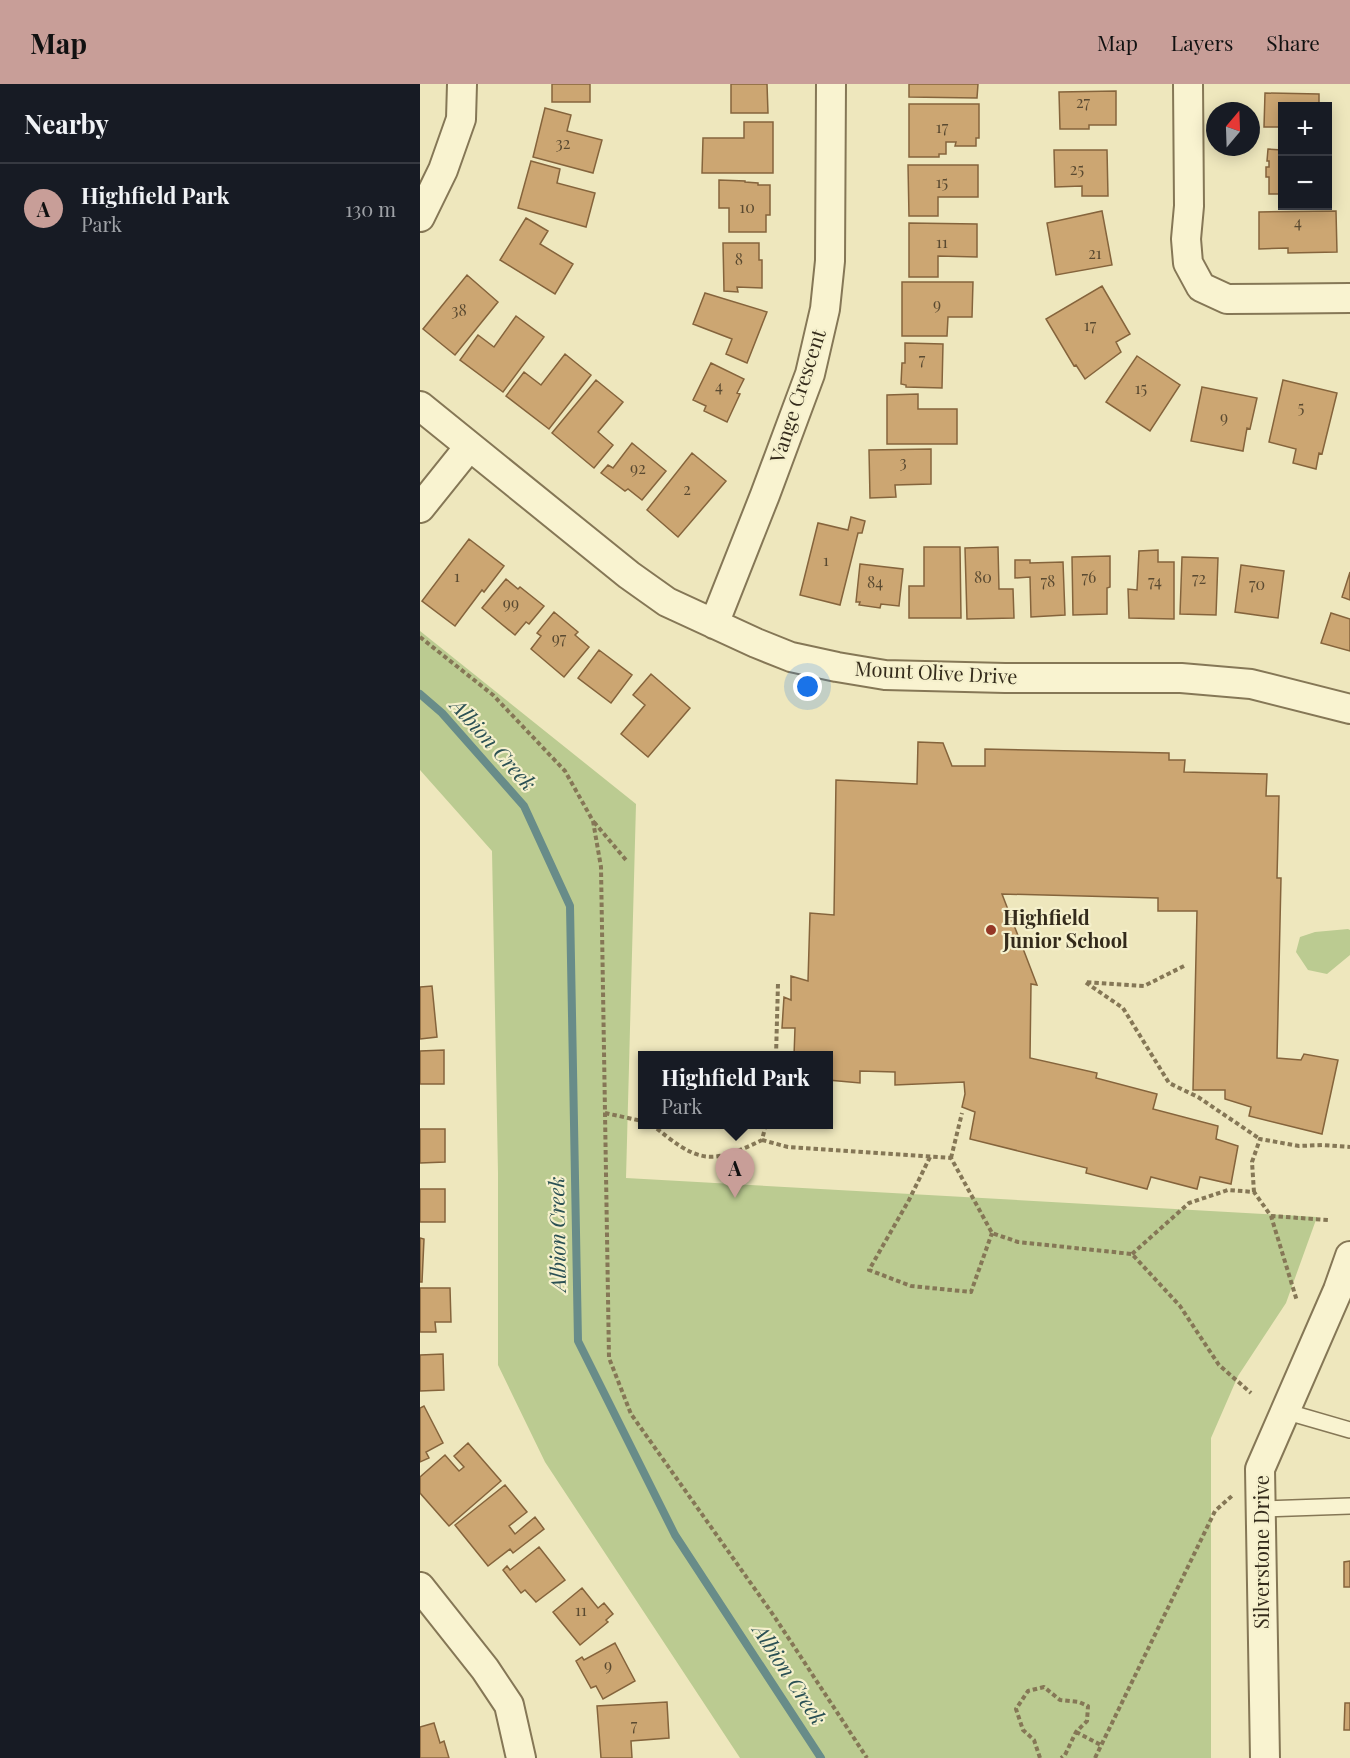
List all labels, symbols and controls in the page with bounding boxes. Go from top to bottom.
text: Map [30,24,87,61]
text: Map [1097,28,1138,56]
text: Layers [1171,28,1233,56]
text: Share [1266,28,1320,56]
house number: 27 [1076,91,1091,112]
north arrow [1206,102,1260,156]
map controls [1278,102,1332,210]
button: + [1278,102,1332,156]
text: Nearby [24,106,109,141]
house number: 17 [936,116,949,137]
house number: 32 [556,132,570,153]
button: − [1278,156,1332,210]
house number: 25 [1070,158,1084,179]
house number: 15 [936,171,948,192]
text: Highfield Park [81,180,229,210]
text: A [37,195,50,222]
text: 130 m [345,195,396,222]
house number: 10 [739,196,755,217]
text: Park [81,210,122,237]
house number: 4 [1294,211,1302,232]
house number: 11 [936,231,948,252]
house number: 21 [1088,242,1102,263]
house number: 8 [735,248,743,269]
house number: 9 [933,293,941,314]
house number: 38 [451,299,467,320]
house number: 17 [1084,314,1097,335]
street label: Vange Crescent [762,325,831,467]
house number: 7 [919,348,926,369]
house number: 4 [715,375,723,396]
house number: 15 [1135,377,1147,398]
house number: 5 [1298,396,1304,417]
house number: 9 [1220,406,1228,427]
house number: 3 [899,451,907,472]
house number: 92 [630,457,646,478]
house number: 2 [683,478,691,499]
house number: 1 [823,549,829,570]
house number: 1 [454,565,460,586]
house number: 80 [974,566,992,587]
house number: 76 [1082,566,1096,587]
house number: 72 [1192,567,1206,588]
house number: 78 [1041,570,1055,591]
house number: 74 [1148,570,1162,591]
house number: 84 [867,571,883,592]
house number: 70 [1249,573,1265,594]
house number: 99 [503,592,519,613]
house number: 97 [552,627,567,648]
street label: Mount Olive Drive [854,654,1018,689]
your location [793,672,822,701]
water label: Albion Creek [444,690,544,796]
place label: Highfield Junior School [1002,903,1128,953]
marker: Highfield Junior School [984,923,998,937]
popup [638,1051,833,1129]
text: Highfield Park [661,1062,810,1092]
text: Park [661,1092,702,1119]
pin: A [716,1148,754,1198]
water label: Albion Creek [541,1176,571,1294]
street label: Silverstone Drive [1247,1475,1274,1629]
house number: 11 [575,1599,587,1620]
water label: Albion Creek [746,1616,834,1730]
house number: 9 [604,1654,612,1675]
house number: 7 [631,1714,638,1735]

